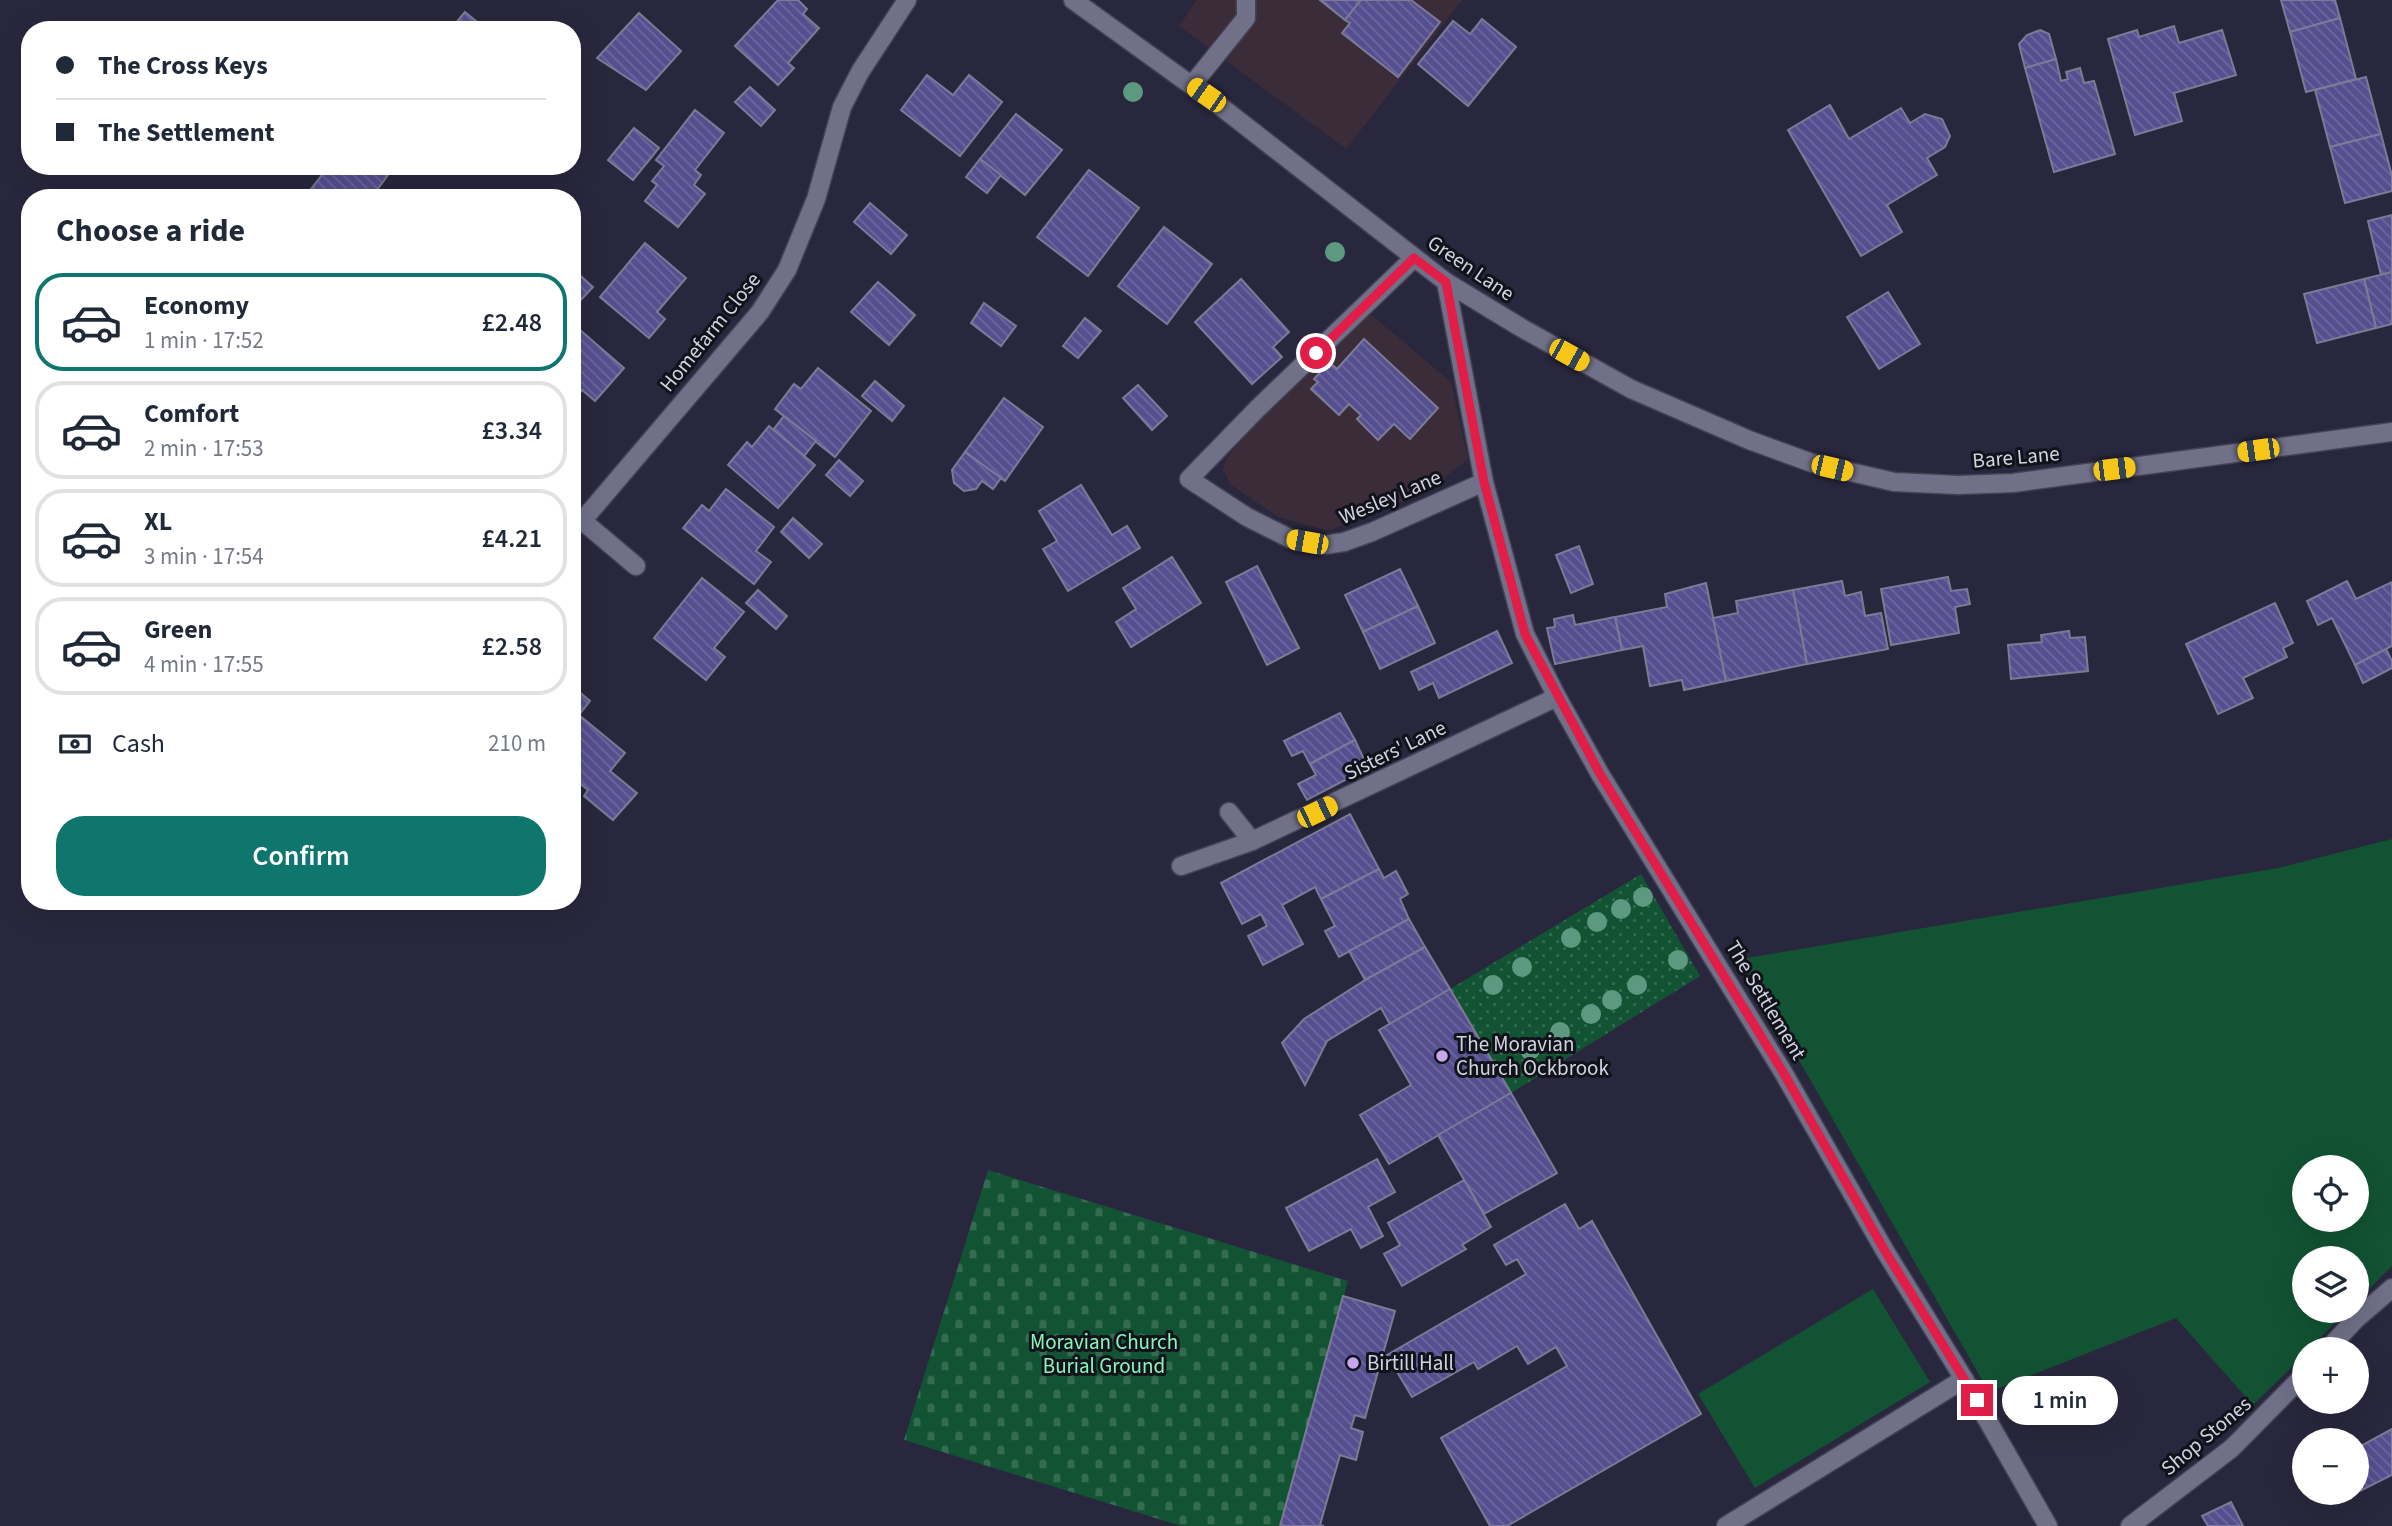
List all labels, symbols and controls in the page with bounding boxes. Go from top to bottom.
text: The Cross Keys [98,47,268,84]
car [1183,74,1230,116]
text: The Settlement [98,114,275,151]
text: Choose a ride [56,208,245,254]
street label: Green Lane [1421,228,1521,308]
street label: Homefarm Close [652,266,768,398]
text: Economy [144,287,249,324]
icon: car [60,291,123,354]
text: £2.48 [481,304,542,341]
text: 1 min · 17:52 [144,324,264,357]
car [1546,336,1593,374]
route start [1300,337,1332,369]
text: Comfort [144,395,239,432]
icon: car [60,399,123,462]
text: £3.34 [481,412,542,449]
text: 2 min · 17:53 [144,432,264,465]
car [2236,437,2281,463]
street label: Bare Lane [1971,438,2061,476]
car [1810,453,1855,483]
car [2092,456,2137,482]
street label: Wesley Lane [1334,462,1446,532]
text: XL [144,503,172,540]
icon: car [60,507,123,570]
text: £4.21 [481,520,542,557]
car [1285,528,1330,556]
text: 3 min · 17:54 [144,540,264,573]
text: Green [144,611,212,648]
icon: car [60,615,123,678]
text: £2.58 [481,628,542,665]
text: 4 min · 17:55 [144,648,264,681]
street label: Sisters' Lane [1339,712,1451,788]
icon: cash [56,725,94,763]
text: Cash [112,725,165,762]
text: 210 m [488,727,546,760]
car [1294,793,1341,831]
button: Confirm [56,816,546,896]
street label: The Settlement [1718,935,1814,1065]
place label: The Moravian Church Ockbrook [1456,1029,1609,1083]
marker: The Moravian Church Ockbrook [1434,1048,1450,1064]
map controls [2292,1155,2369,1505]
button: locate [2292,1155,2369,1232]
button: layers [2292,1246,2369,1323]
park label: Moravian Church Burial Ground [1030,1327,1178,1381]
button: + [2292,1337,2369,1414]
place label: Birtill Hall [1367,1348,1454,1378]
marker: Birtill Hall [1345,1355,1361,1371]
callout: 1 min [2002,1376,2117,1424]
route end [1961,1384,1993,1416]
text: 1 min [2033,1384,2087,1417]
street label: Shop Stones [2154,1389,2258,1483]
button: − [2292,1428,2369,1505]

